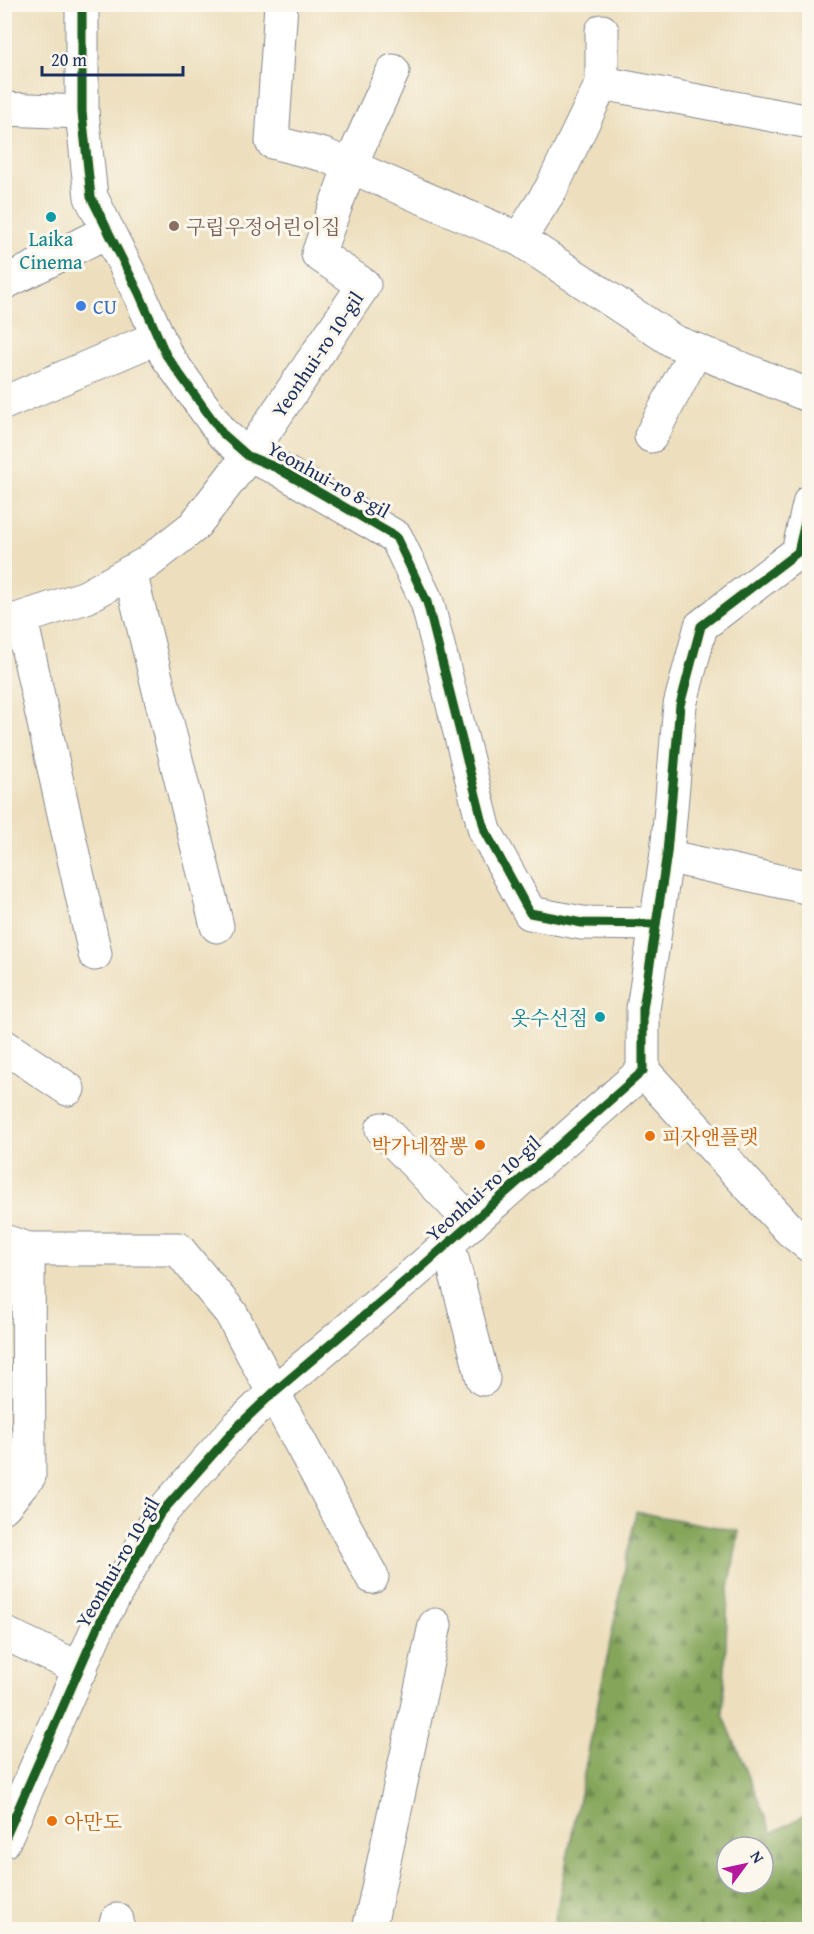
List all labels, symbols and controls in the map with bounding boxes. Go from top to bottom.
scale bar [42,39,183,77]
text: 20 m [51,46,87,73]
marker: Laika Cinema [44,210,58,224]
place label: 구립우정어린이집 [186,212,341,241]
marker: 구립우정어린이집 [167,219,181,233]
place label: Laika Cinema [20,224,83,276]
street label: Yeonhui-ro 10-gil [264,285,370,423]
place label: CU [93,292,117,321]
marker: CU [74,299,88,313]
street label: Yeonhui-ro 8-gil [262,433,396,525]
place label: 옷수선점 [511,1003,588,1032]
marker: 옷수선점 [593,1010,607,1024]
place label: 피자앤플랫 [662,1122,759,1151]
street label: Yeonhui-ro 10-gil [419,1128,547,1248]
marker: 피자앤플랫 [643,1129,657,1143]
place label: 박가네짬뽕 [371,1131,468,1160]
marker: 박가네짬뽕 [473,1138,487,1152]
street label: Yeonhui-ro 10-gil [68,1491,166,1632]
place label: 아만도 [64,1807,122,1836]
marker: 아만도 [45,1814,59,1828]
north arrow [715,1835,775,1895]
text: N [745,1846,771,1868]

